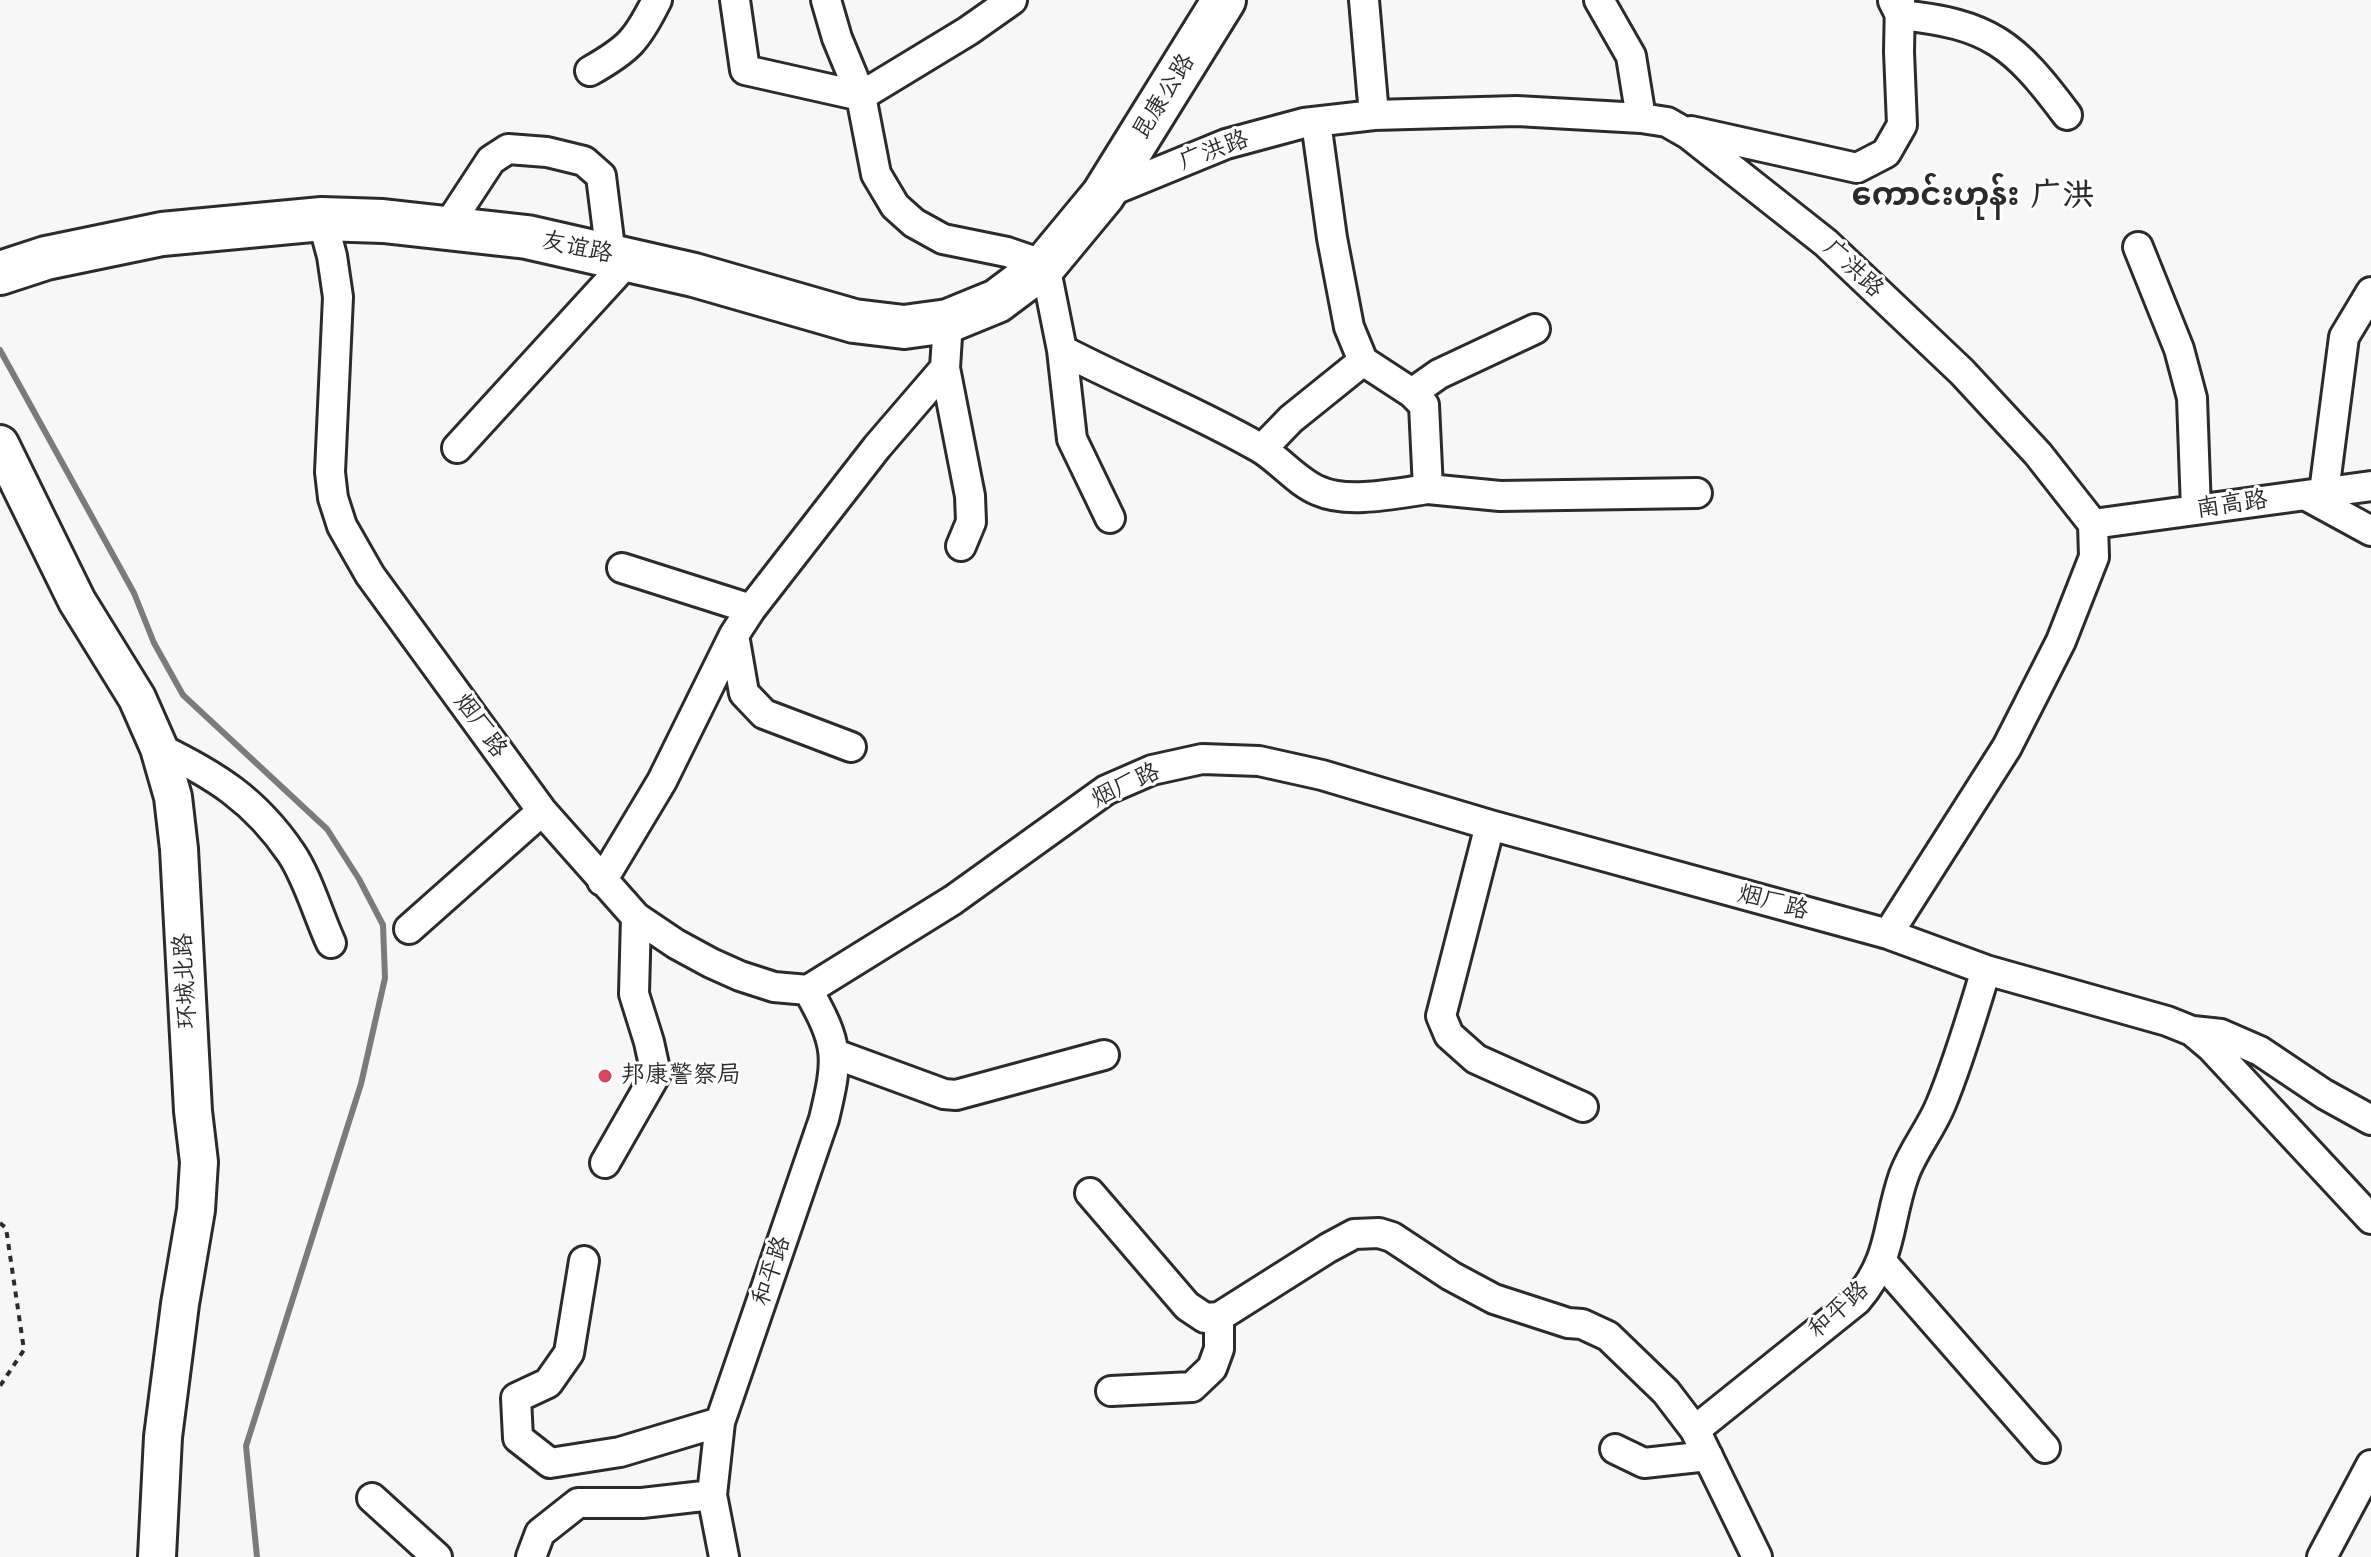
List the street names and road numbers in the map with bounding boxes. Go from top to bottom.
street label: 昆康公路 [1126,49,1202,145]
street label: 广洪路 [1175,125,1253,177]
street label: 友谊路 [539,226,615,270]
street label: 广洪路 [1817,234,1889,304]
street label: 南高路 [2194,486,2270,524]
street label: 烟厂路 [447,688,513,764]
street label: 烟厂路 [1087,758,1165,814]
street label: 烟厂路 [1734,880,1812,926]
street label: 环城北路 [169,932,203,1030]
street label: 和平路 [747,1232,797,1310]
street label: 和平路 [1803,1275,1875,1345]

